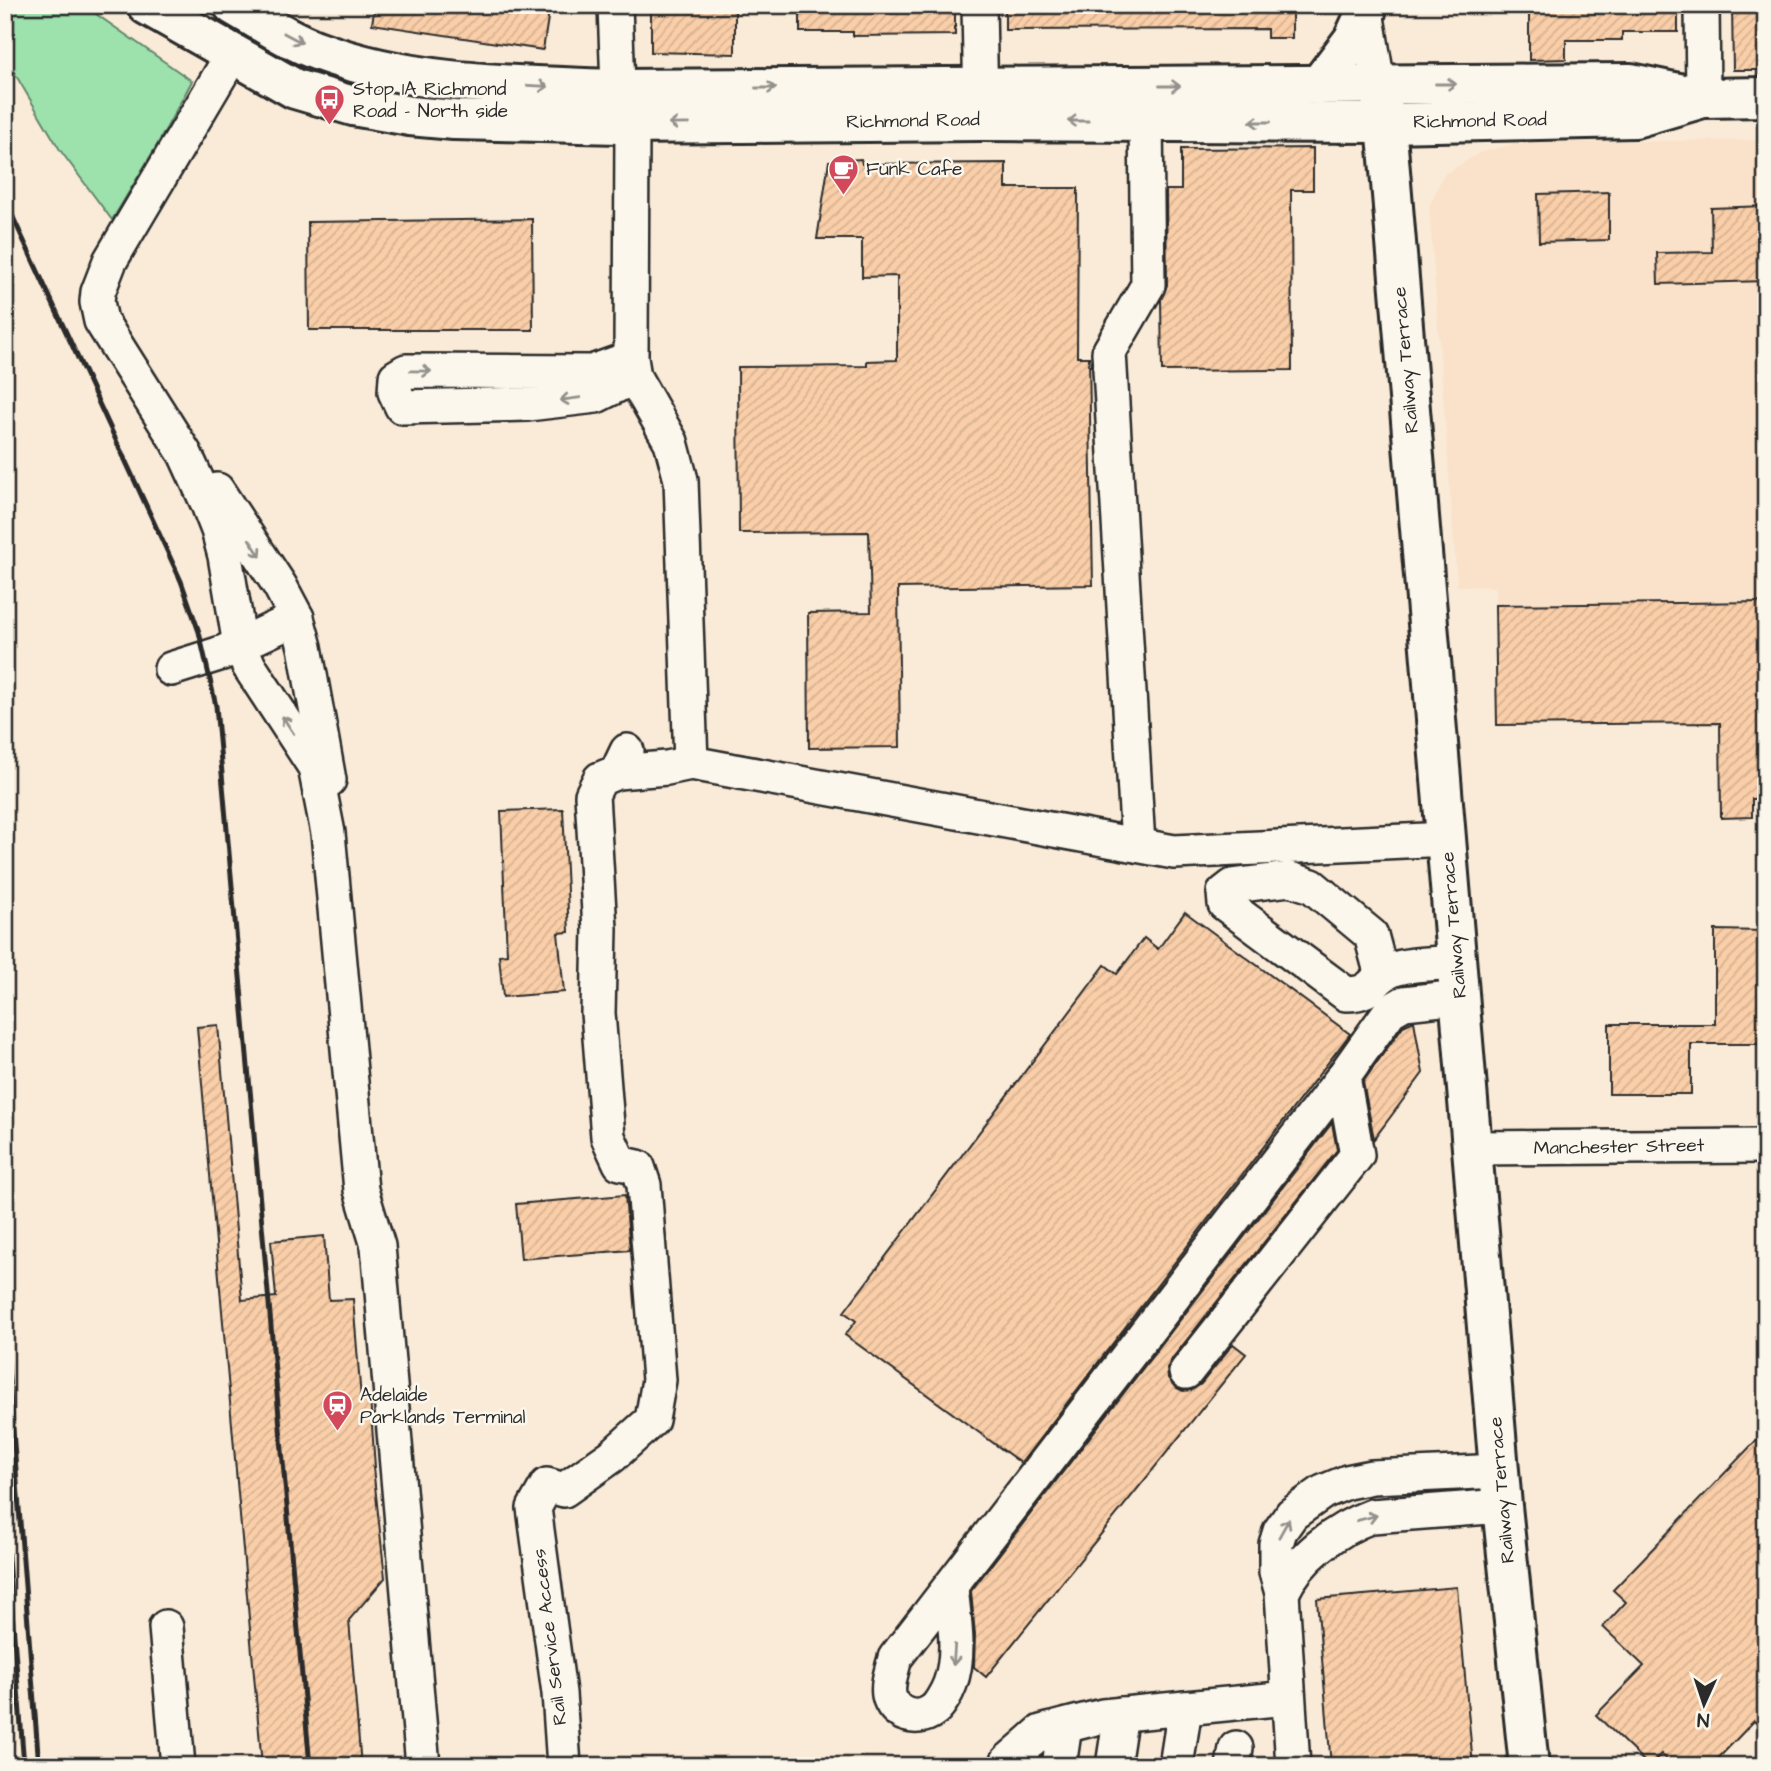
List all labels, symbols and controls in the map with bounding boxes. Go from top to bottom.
one-way arrow [282,32,303,45]
place label: Stop 1A Richmond Road - North side [353,76,508,125]
one-way arrow [1434,77,1457,91]
one-way arrow [1158,79,1181,93]
one-way arrow [526,80,549,93]
one-way arrow [754,81,777,95]
bus stop icon: Stop 1A Richmond Road - North side [313,83,347,127]
street label: Richmond Road [846,106,980,136]
street label: Richmond Road [1413,106,1547,136]
one-way arrow [1067,114,1090,128]
one-way arrow [1249,115,1272,129]
one-way arrow [668,117,691,131]
cafe icon: Funk Cafe [826,152,860,196]
place label: Funk Cafe [866,156,962,183]
street label: Railway Terrace [1386,285,1427,434]
one-way arrow [410,364,433,378]
one-way arrow [560,393,582,406]
one-way arrow [248,538,262,557]
one-way arrow [281,716,295,736]
street label: Railway Terrace [1434,850,1475,999]
street label: Manchester Street [1533,1132,1705,1162]
place label: Adelaide Parklands Terminal [360,1382,525,1431]
station icon: Adelaide Parklands Terminal [320,1389,354,1433]
street label: Railway Terrace [1482,1415,1523,1564]
one-way arrow [1356,1511,1378,1524]
one-way arrow [1277,1518,1291,1538]
street label: Rail Service Access [526,1547,574,1727]
one-way arrow [948,1644,961,1667]
north arrow [1670,1670,1740,1740]
text: N [1696,1706,1710,1733]

